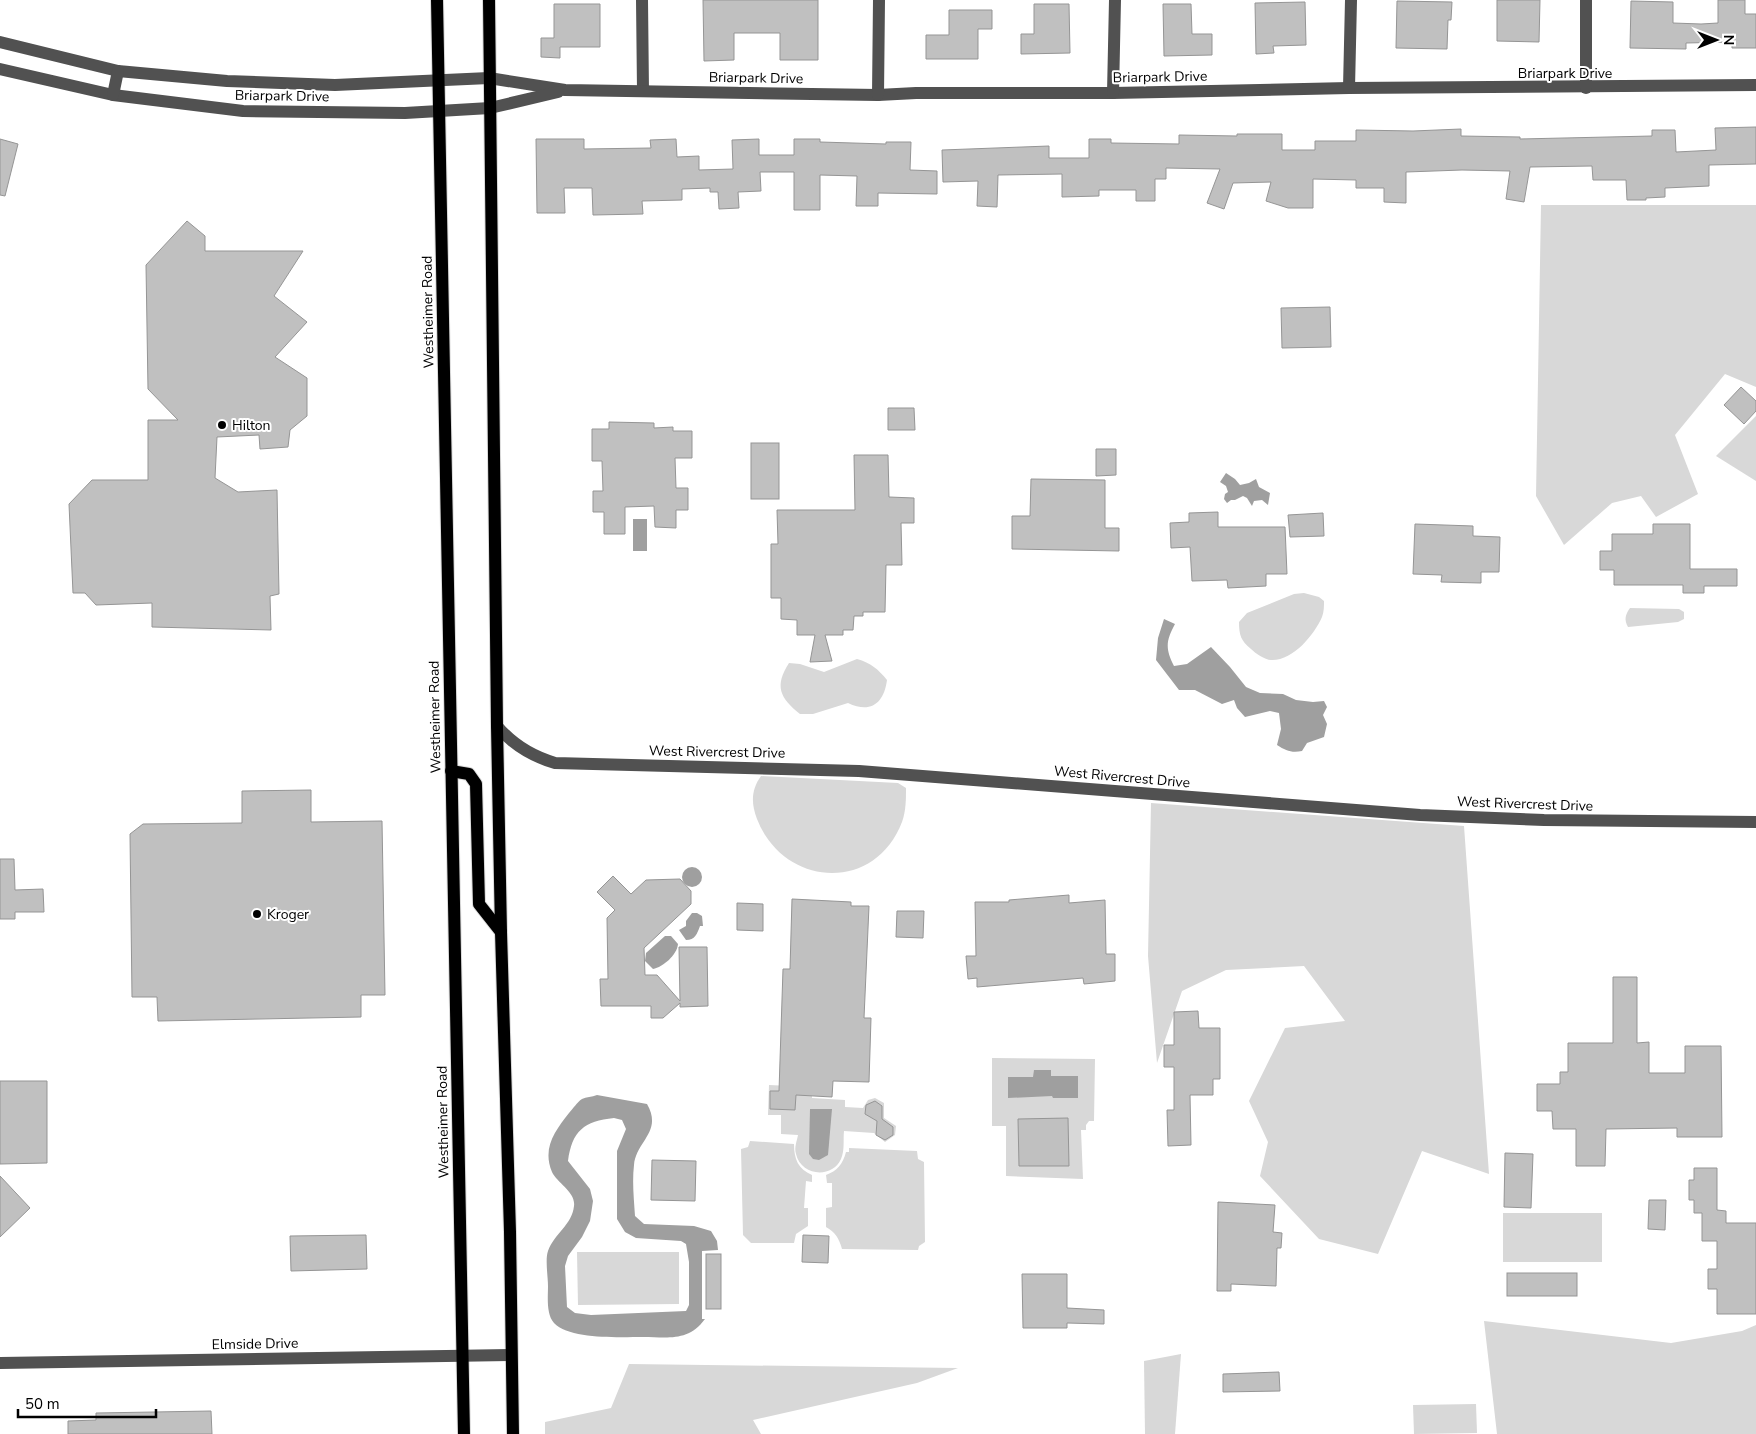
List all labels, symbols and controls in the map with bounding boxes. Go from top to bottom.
north arrow [1691,15,1741,65]
text: N [1719,35,1738,45]
street label: Briarpark Drive [1518,64,1612,83]
street label: Briarpark Drive [1113,67,1207,87]
street label: Briarpark Drive [709,68,803,88]
street label: Briarpark Drive [235,86,329,106]
street label: Westheimer Road [418,255,438,369]
place label: Hilton [232,416,271,435]
marker: Hilton [216,419,228,431]
street label: Westheimer Road [425,660,445,774]
street label: West Rivercrest Drive [649,741,785,763]
street label: West Rivercrest Drive [1053,762,1191,792]
street label: West Rivercrest Drive [1456,792,1594,816]
place label: Kroger [267,905,309,924]
marker: Kroger [251,908,263,920]
street label: Westheimer Road [433,1065,453,1179]
street label: Elmside Drive [211,1334,299,1354]
scale bar [18,1386,155,1418]
text: 50 m [25,1394,60,1414]

